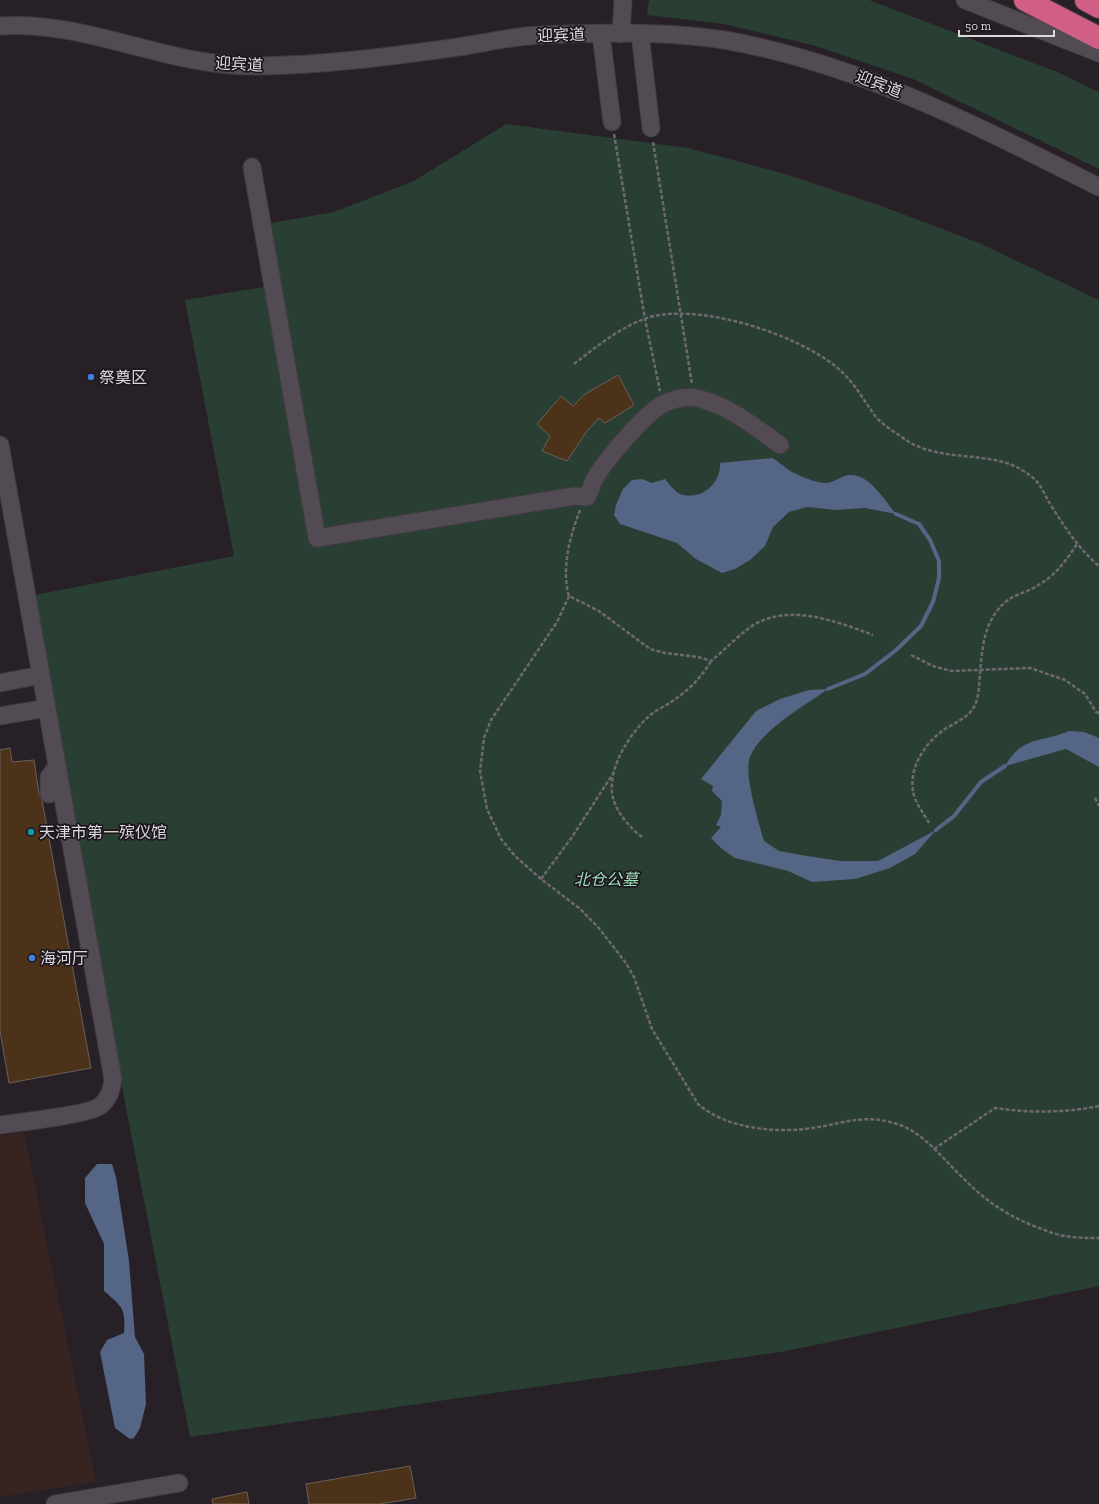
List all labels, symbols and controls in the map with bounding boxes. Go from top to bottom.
scale bar [959,12,1054,38]
text: 50 m [965,19,992,33]
street label: 迎宾道 [537,25,585,45]
street label: 迎宾道 [215,53,263,75]
street label: 迎宾道 [853,67,905,101]
place label: 祭奠区 [99,368,147,387]
marker: 祭奠区 [86,372,96,382]
place label: 天津市第一殡仪馆 [39,823,167,842]
marker: 天津市第一殡仪馆 [26,827,36,837]
park label: 北仓公墓 [574,870,641,889]
place label: 海河厅 [40,949,88,968]
marker: 海河厅 [27,953,37,963]

